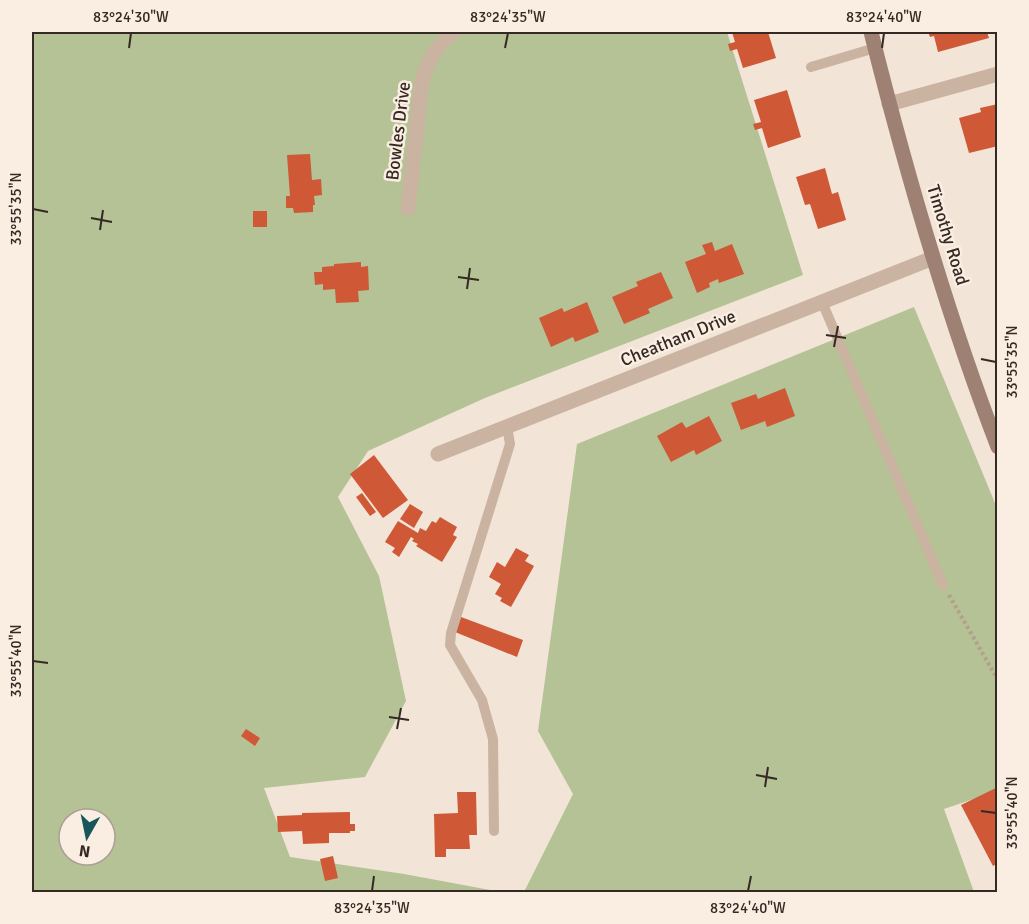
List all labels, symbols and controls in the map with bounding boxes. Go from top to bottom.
text: 83°24'30"W [93,8,169,26]
text: 83°24'35"W [470,8,546,26]
text: 83°24'40"W [846,8,922,26]
street label: Bowles Drive [381,80,415,182]
text: 33°55'35"N [7,172,25,246]
street label: Timothy Road [922,182,974,288]
street label: Cheatham Drive [617,305,739,371]
text: 33°55'35"N [1003,325,1021,399]
text: 33°55'40"N [7,624,25,698]
text: 33°55'40"N [1003,776,1021,850]
north arrow [57,807,117,867]
text: N [78,840,92,862]
text: 83°24'35"W [334,899,410,917]
text: 83°24'40"W [710,899,786,917]

